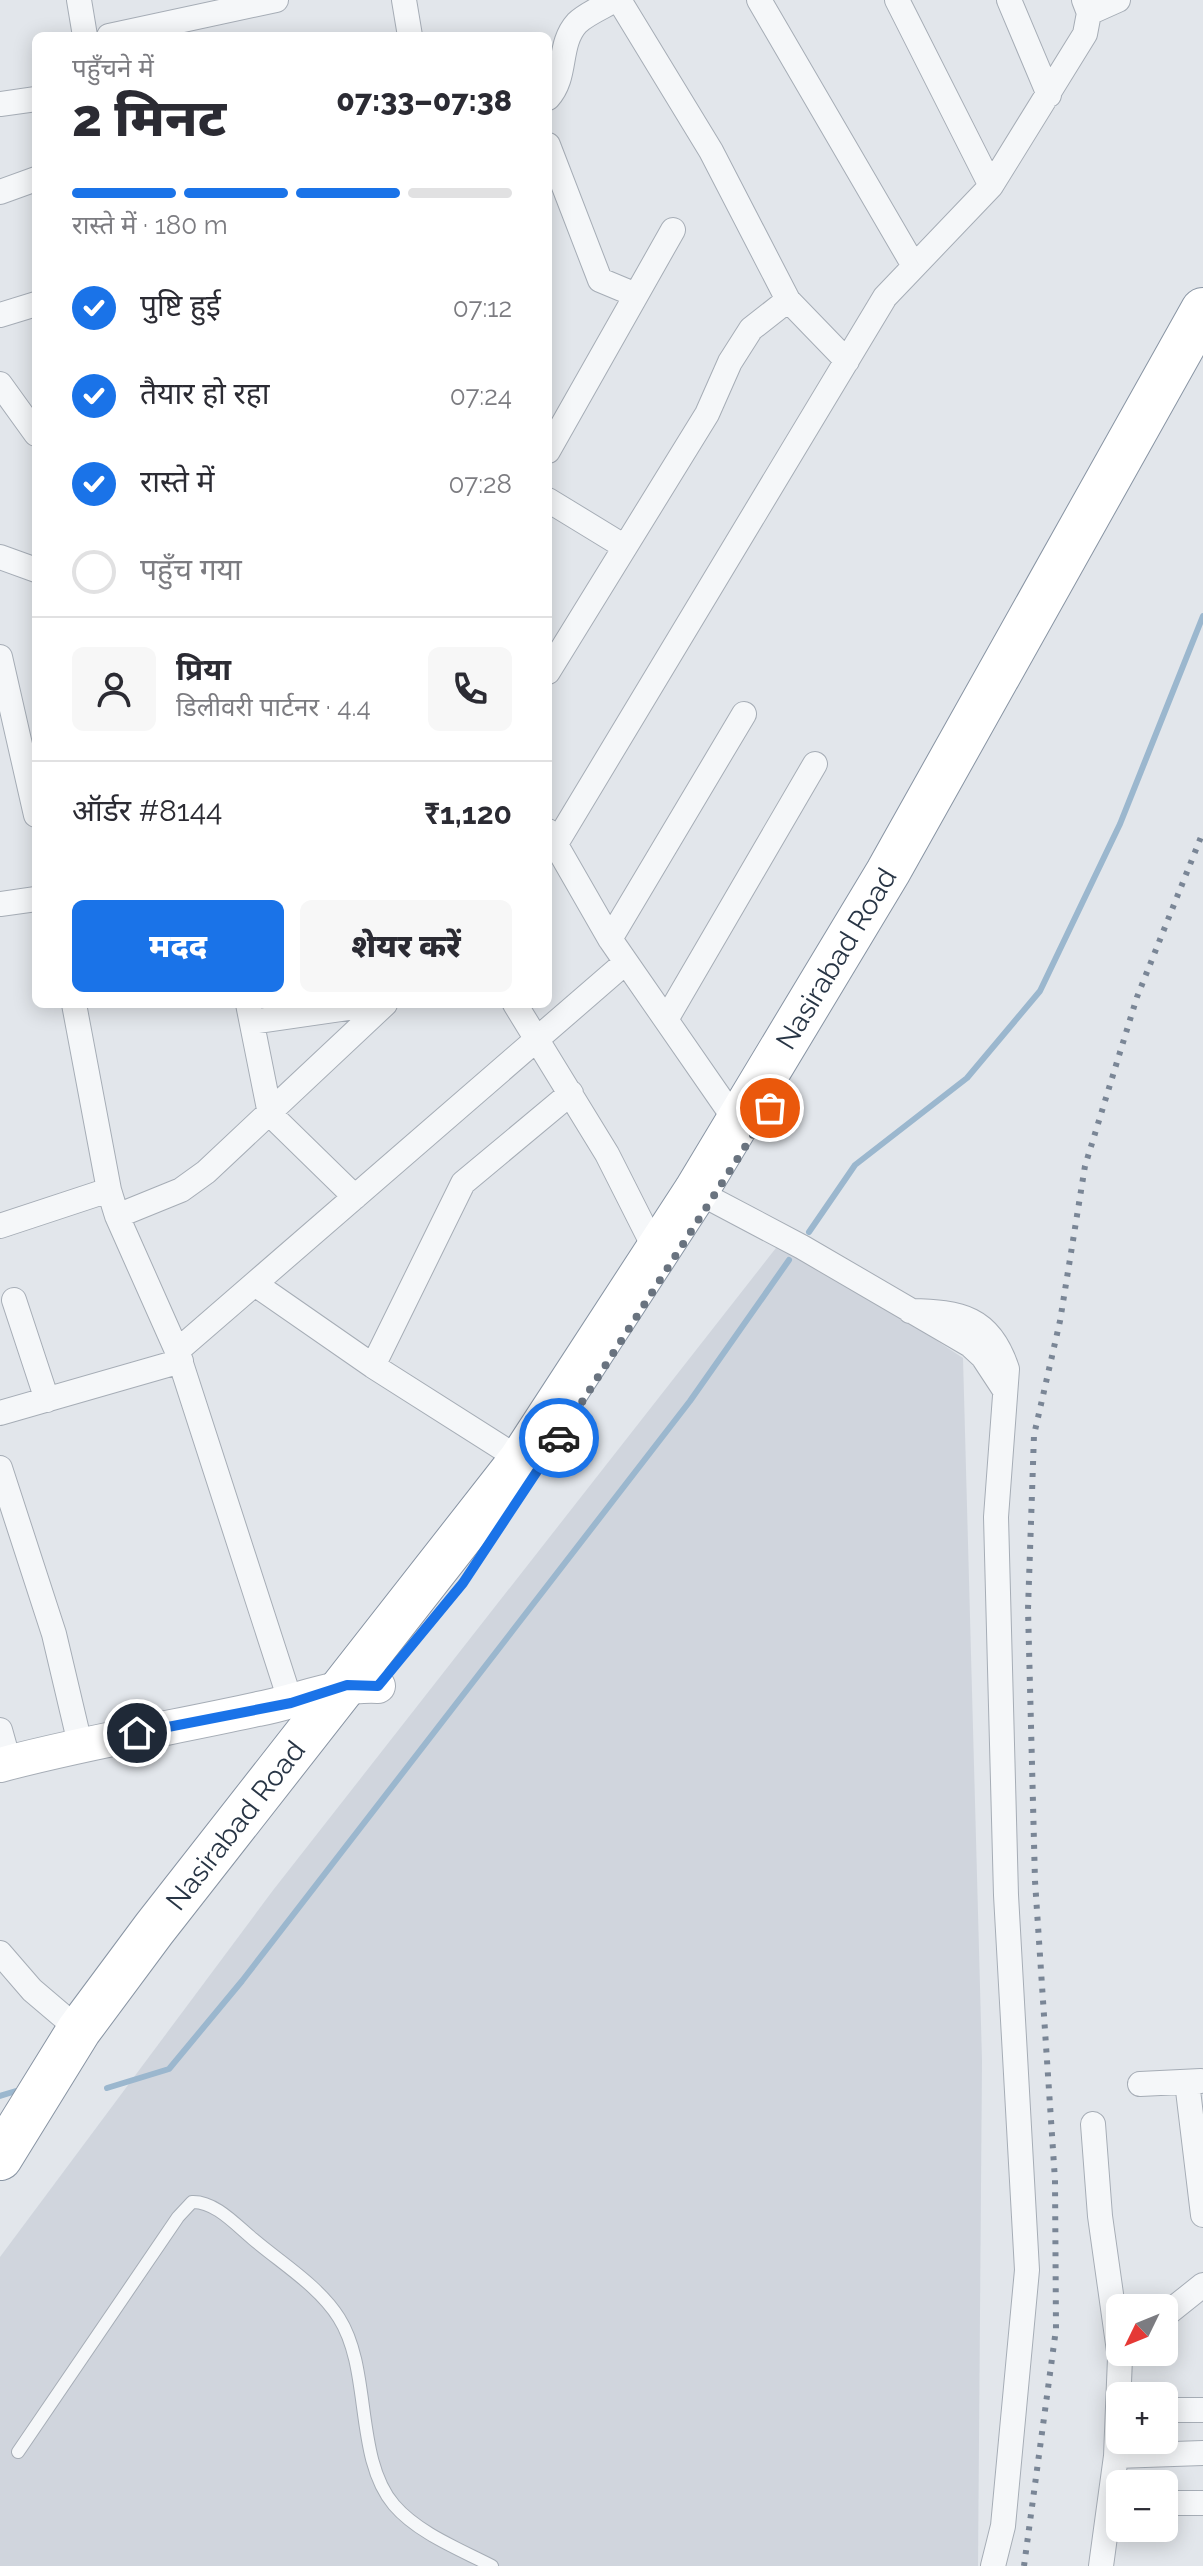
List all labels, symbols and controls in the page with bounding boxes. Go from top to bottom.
text: पहुँचने में [72,53,154,83]
text: 07:33–07:38 [336,83,512,118]
text: 2 मिनट [72,87,226,148]
text: रास्ते में · 180 m [72,210,228,240]
icon: check [72,286,116,330]
text: पुष्टि हुई [140,288,221,323]
text: 07:12 [453,293,512,323]
icon: check [72,374,116,418]
text: तैयार हो रहा [140,376,270,411]
text: 07:24 [450,381,512,411]
icon: check [72,462,116,506]
text: रास्ते में [140,464,214,499]
text: 07:28 [449,469,512,499]
text: पहुँच गया [140,552,242,587]
button: person [72,647,156,731]
button: phone [428,647,512,731]
text: प्रिया [176,652,231,687]
text: डिलीवरी पार्टनर · 4.4 [176,692,371,722]
text: ऑर्डर #8144 [72,793,222,828]
text: ₹1,120 [424,796,512,831]
street label: Nasirabad Road [769,862,903,1055]
button: मदद [72,900,284,992]
button: शेयर करें [300,900,512,992]
pin [736,1074,804,1142]
icon: bag [748,1086,792,1130]
courier [519,1398,599,1478]
icon: car [537,1416,581,1460]
pin [103,1699,171,1767]
icon: home [115,1711,159,1755]
street label: Nasirabad Road [159,1734,312,1916]
north arrow [1106,2294,1178,2366]
map controls [1106,2294,1178,2542]
button: + [1106,2382,1178,2454]
button: − [1106,2470,1178,2542]

